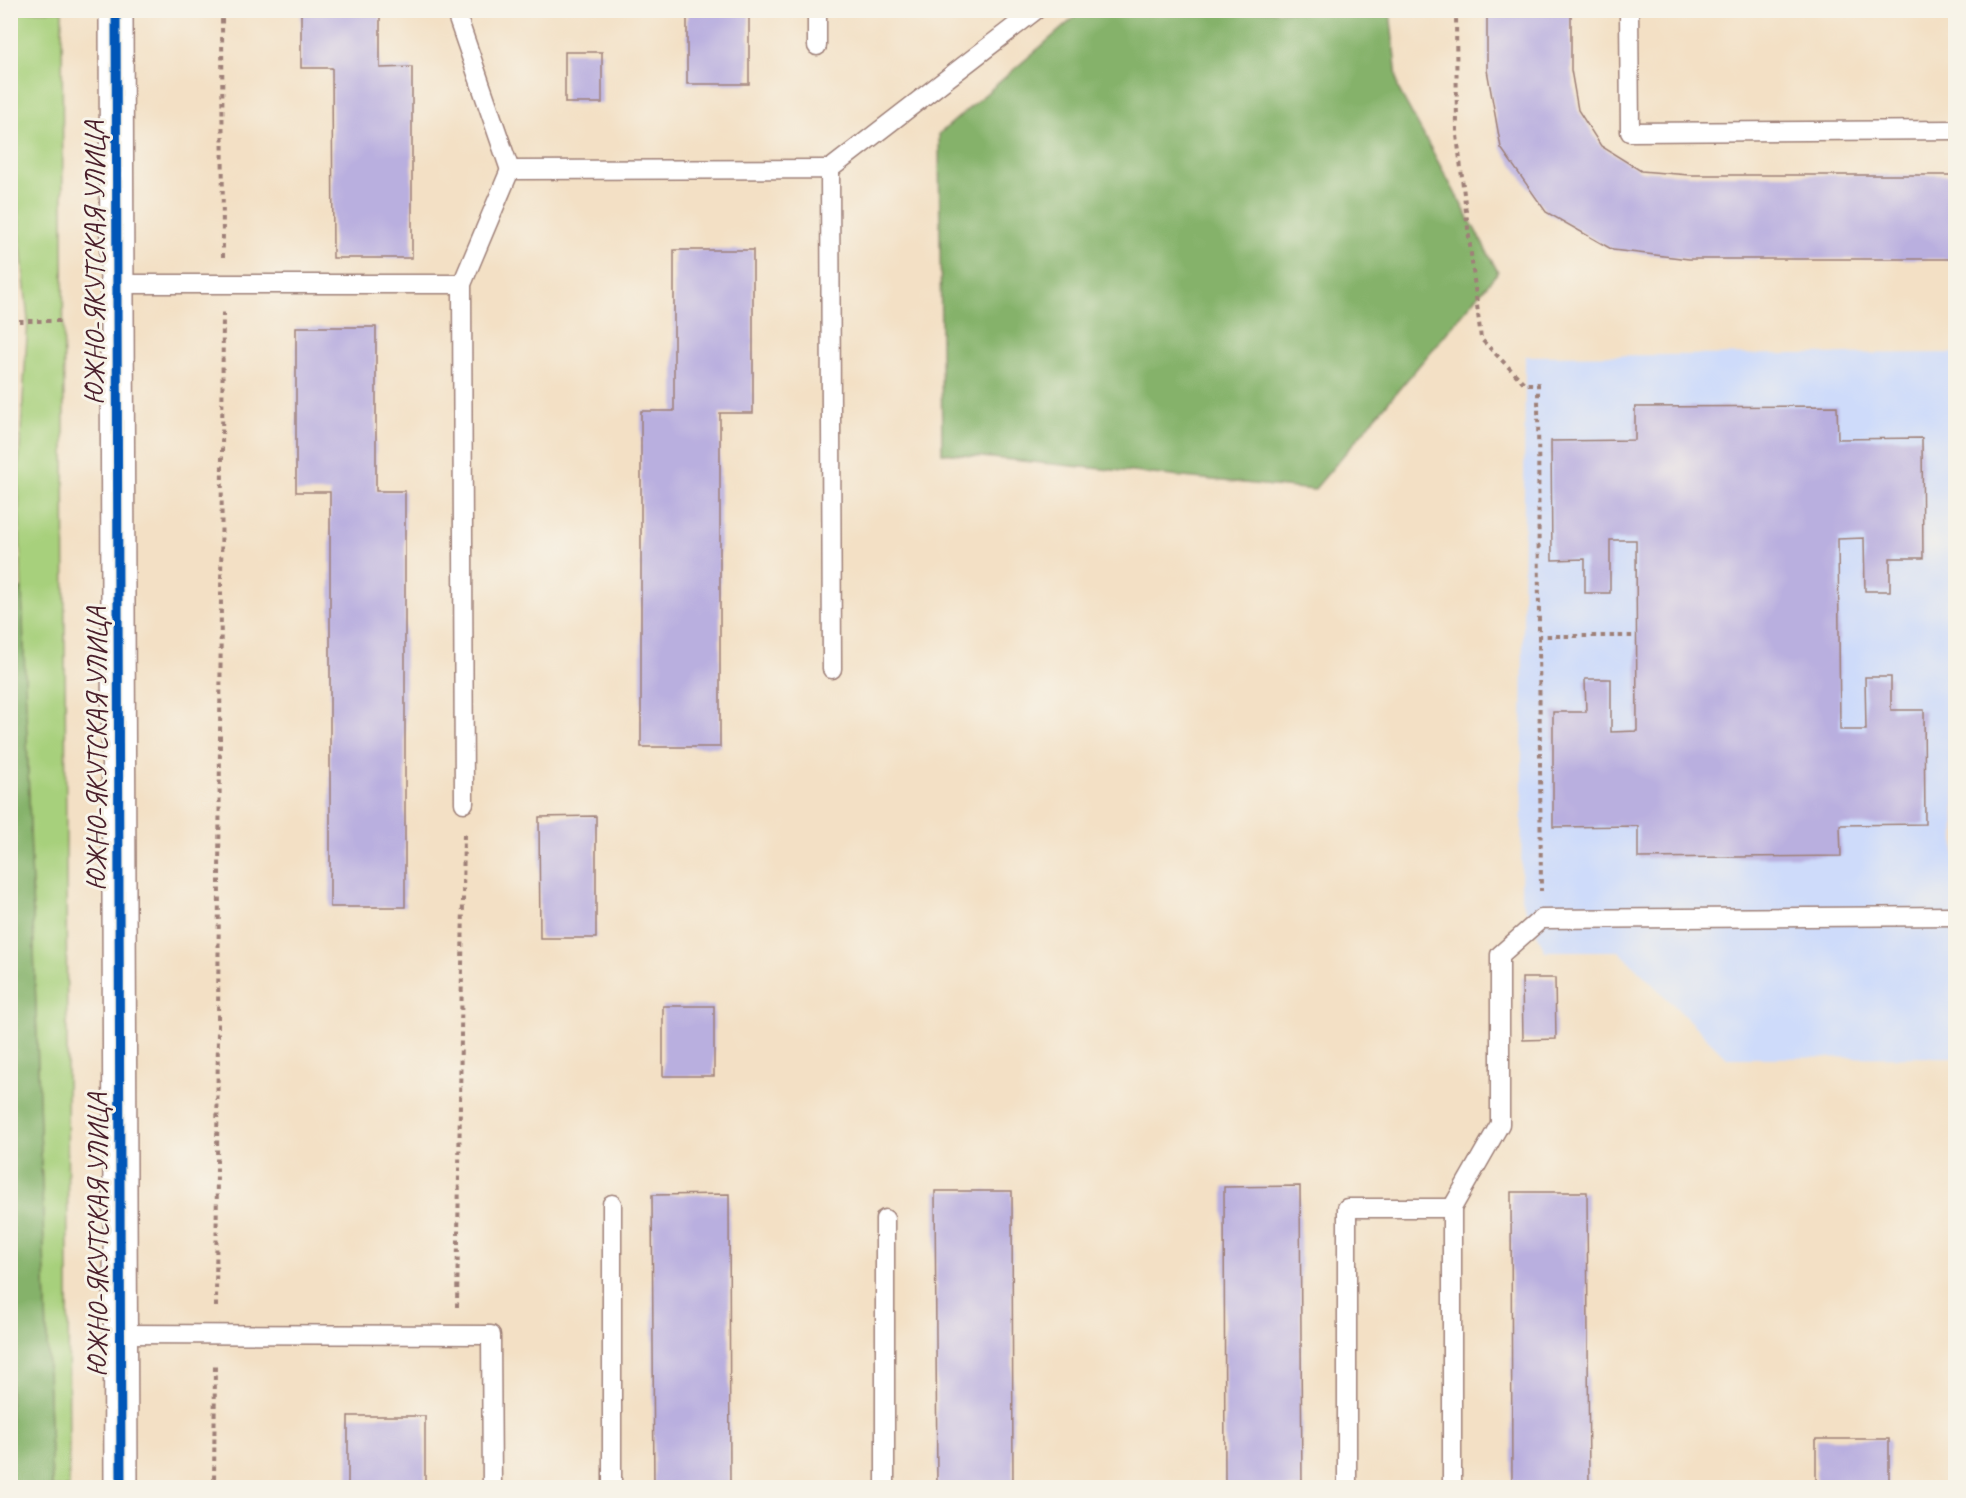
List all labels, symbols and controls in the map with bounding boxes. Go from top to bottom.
street label: ЮЖНО-ЯКУТСКАЯ УЛИЦА [77,119,112,405]
street label: ЮЖНО-ЯКУТСКАЯ УЛИЦА [79,605,114,891]
street label: ЮЖНО-ЯКУТСКАЯ УЛИЦА [80,1091,115,1377]

